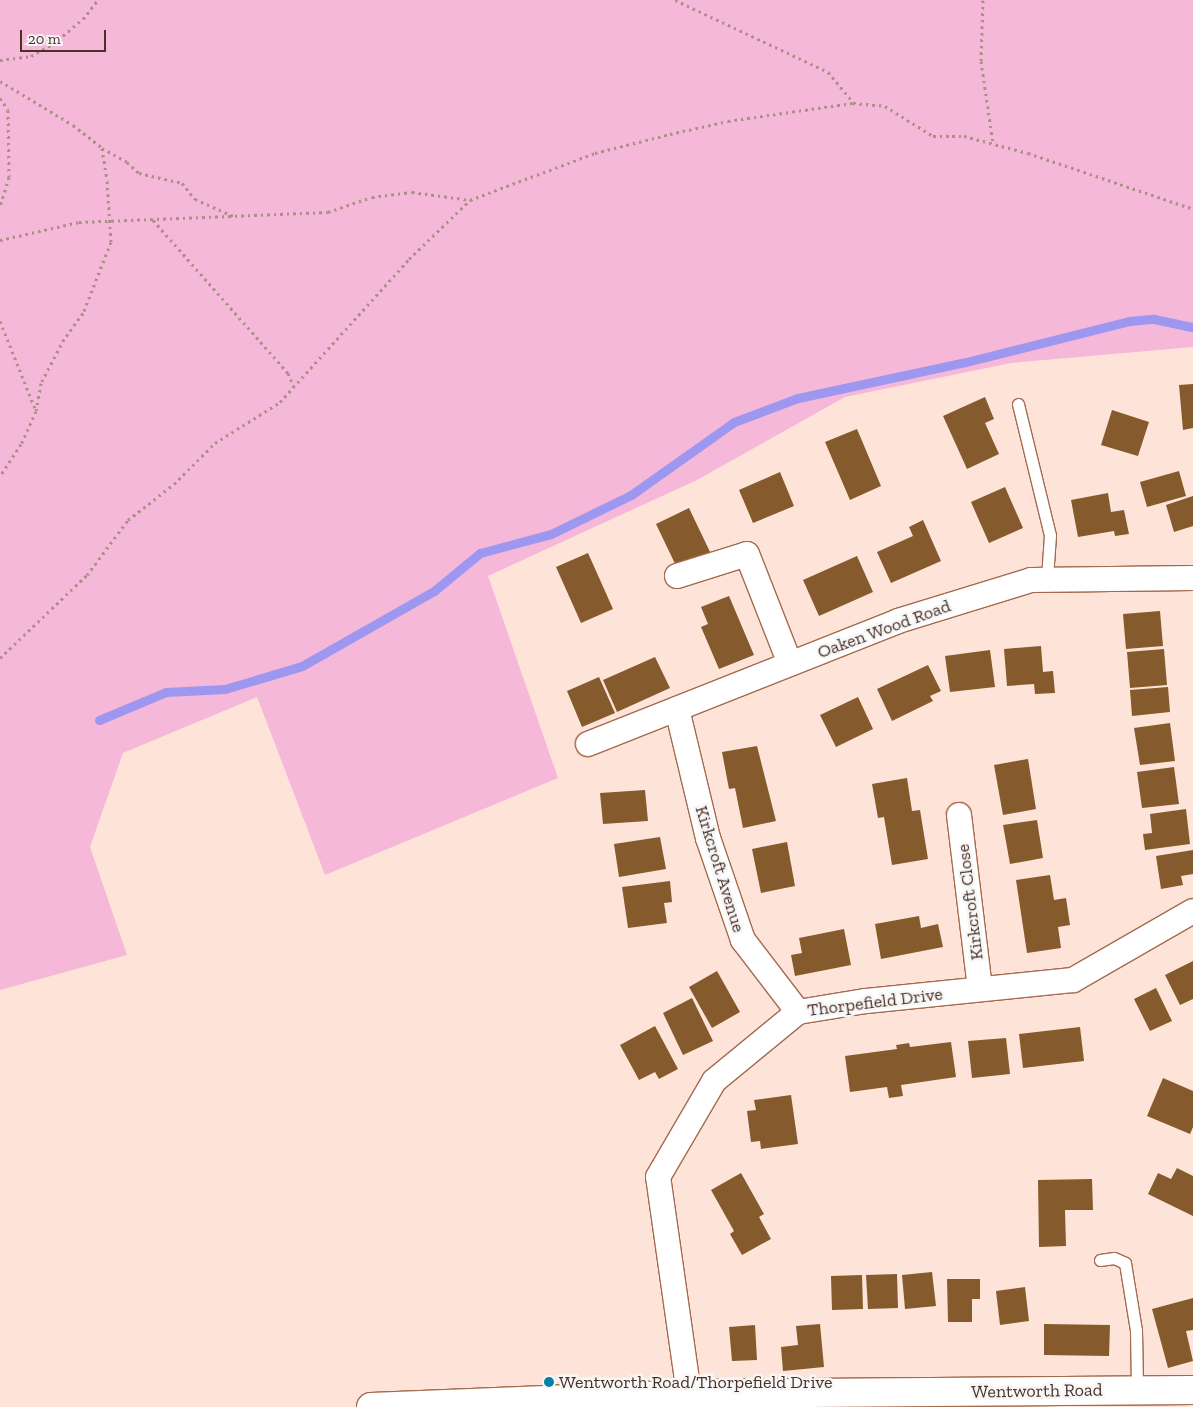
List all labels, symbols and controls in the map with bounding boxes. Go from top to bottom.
scale bar [22,20,109,52]
text: 20 m [28,30,61,48]
street label: Oaken Wood Road [814,595,954,663]
street label: Kirkcroft Avenue [690,803,750,935]
street label: Kirkcroft Close [952,843,988,961]
street label: Thorpefield Drive [806,983,944,1021]
place label: Wentworth Road/Thorpefield Drive [559,1371,833,1393]
marker: Wentworth Road/Thorpefield Drive [543,1376,555,1388]
street label: Wentworth Road [971,1379,1103,1403]

